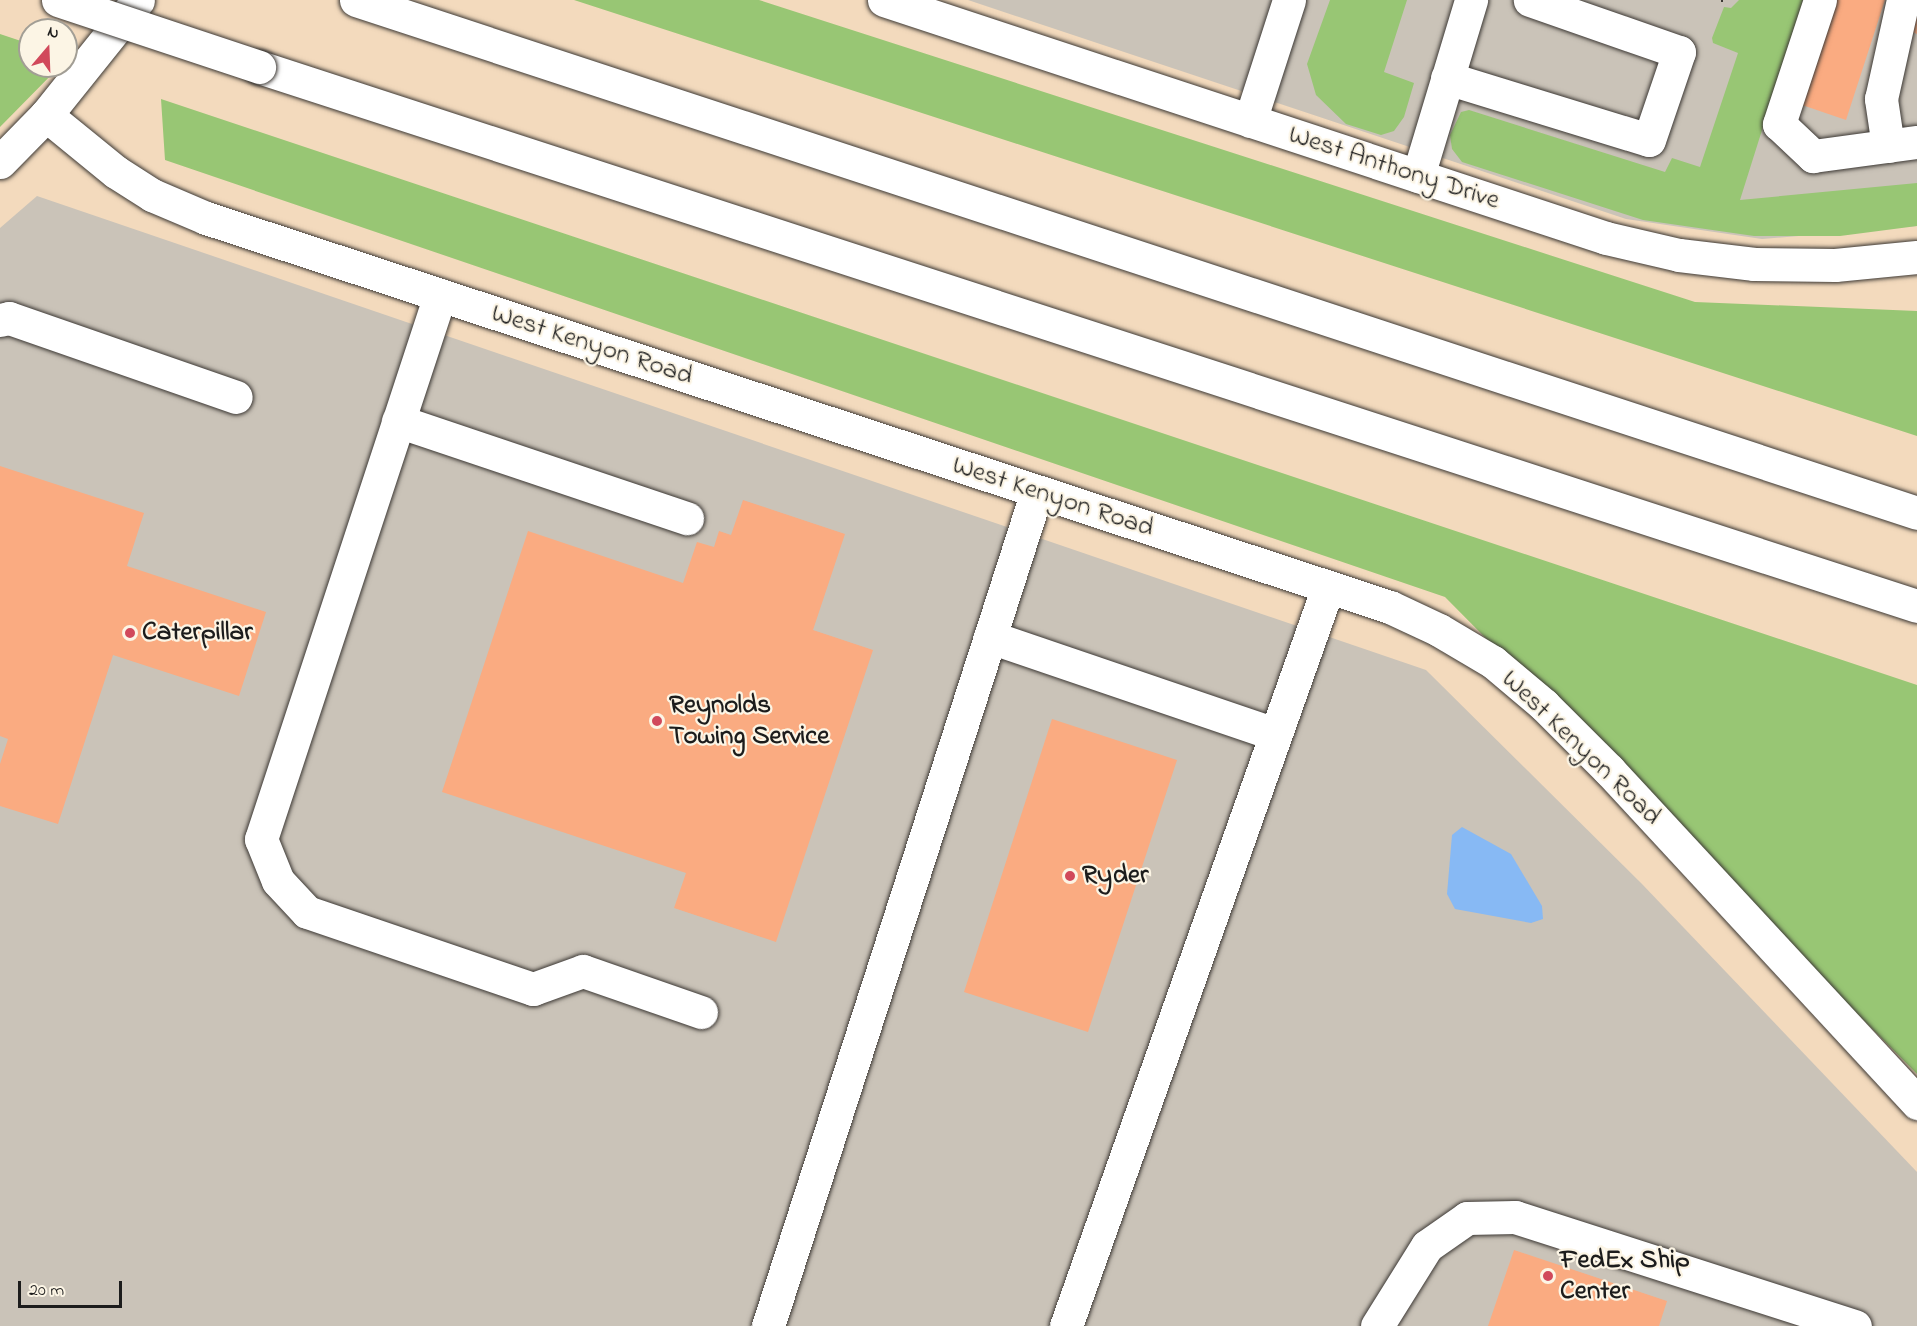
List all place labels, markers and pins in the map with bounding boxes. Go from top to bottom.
place label: Caterpillar [142,617,253,649]
marker: Caterpillar [123,626,137,640]
place label: Reynolds Towing Service [669,689,829,752]
marker: Reynolds Towing Service [650,714,664,728]
place label: Ryder [1082,860,1148,892]
marker: Ryder [1063,869,1077,883]
place label: FedEx Ship Center [1560,1244,1690,1307]
marker: FedEx Ship Center [1541,1269,1555,1283]

